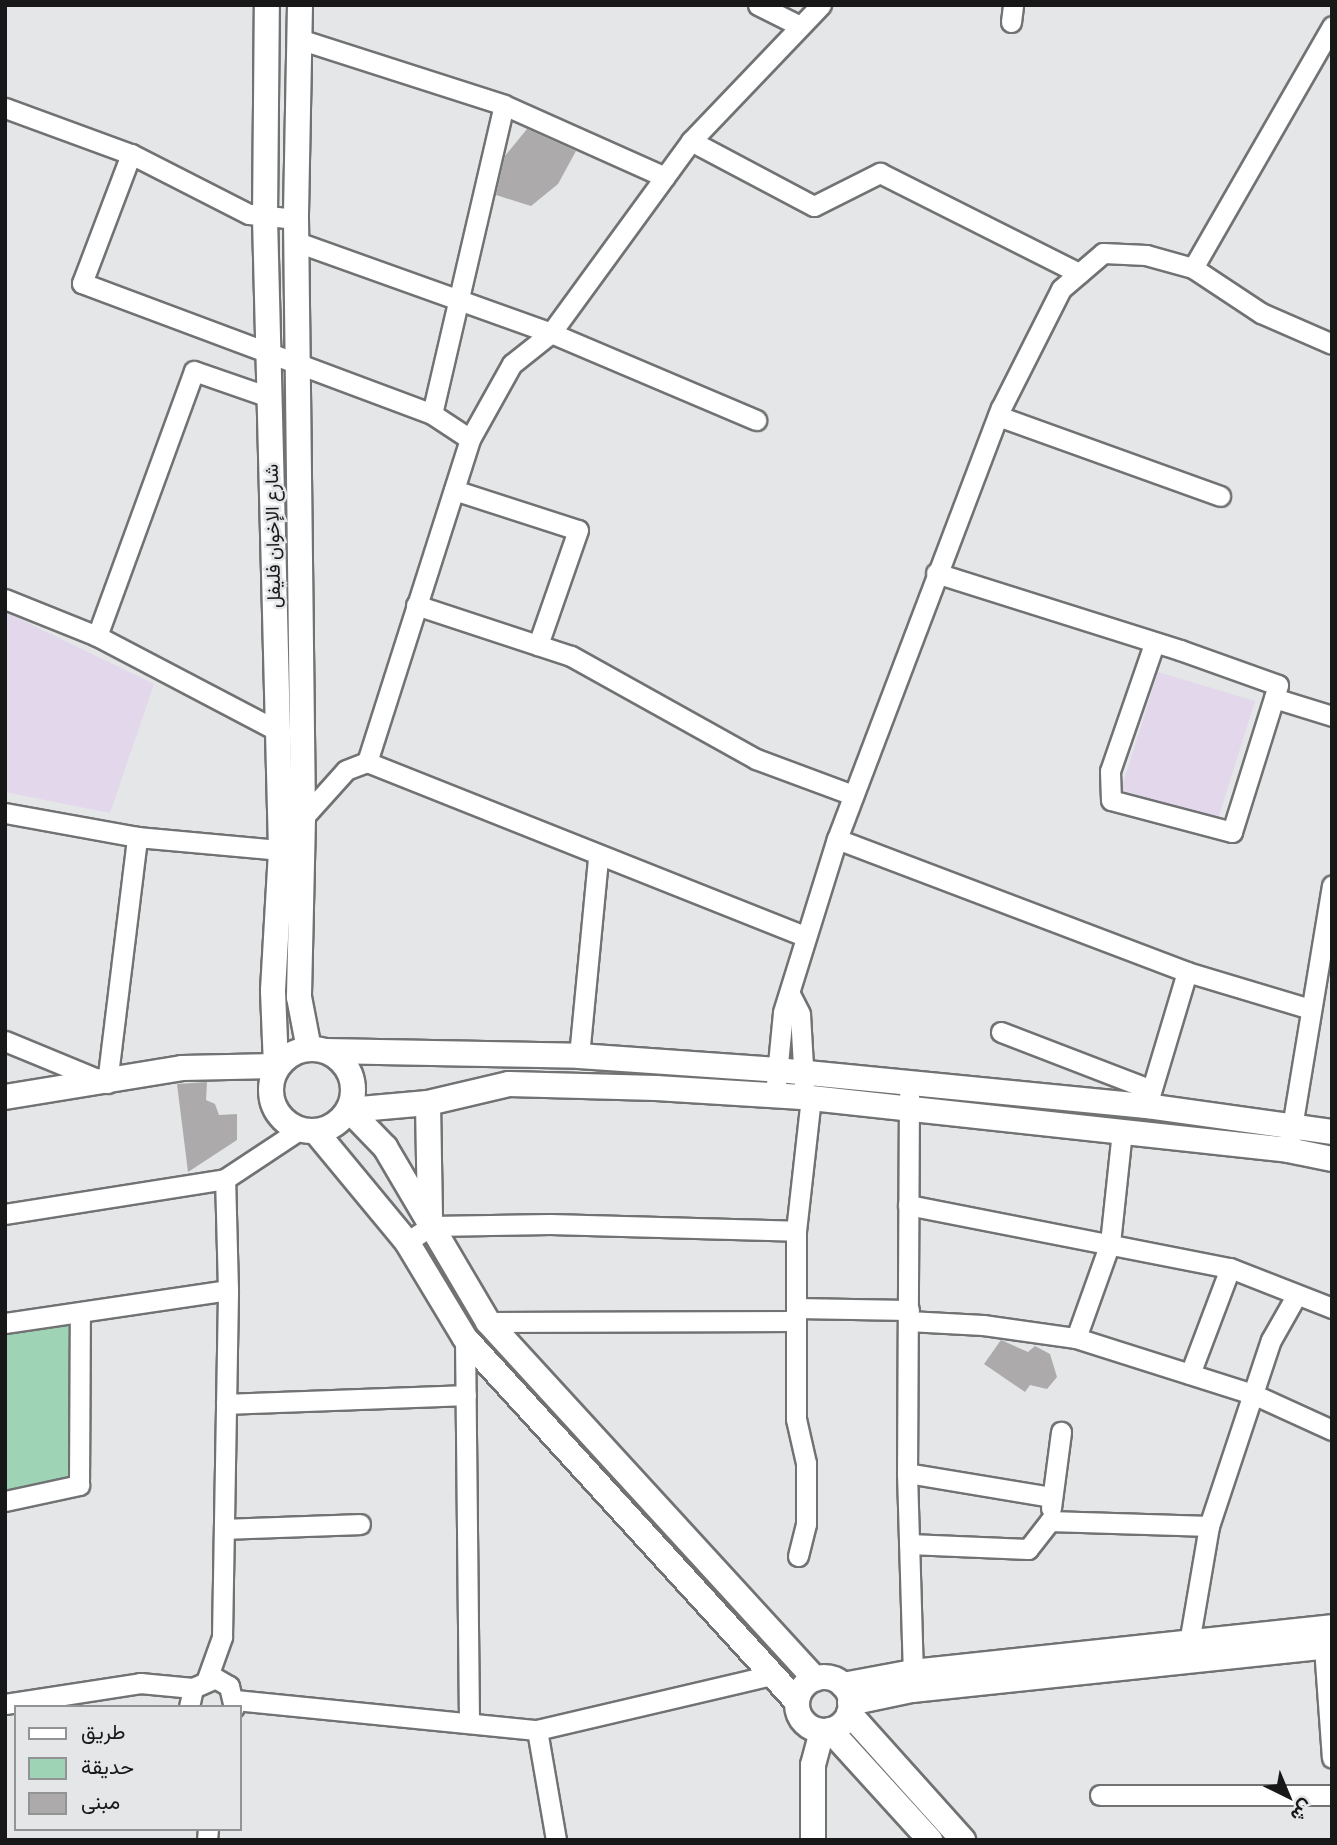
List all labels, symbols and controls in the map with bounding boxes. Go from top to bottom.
street label: شارع الإخوان فليفل [260,464,286,608]
legend [14,1705,242,1831]
text: طريق [81,1719,126,1743]
text: حديقة [81,1754,134,1778]
north arrow [1253,1761,1323,1831]
text: مبنى [81,1789,120,1813]
text: ش [1286,1796,1318,1827]

